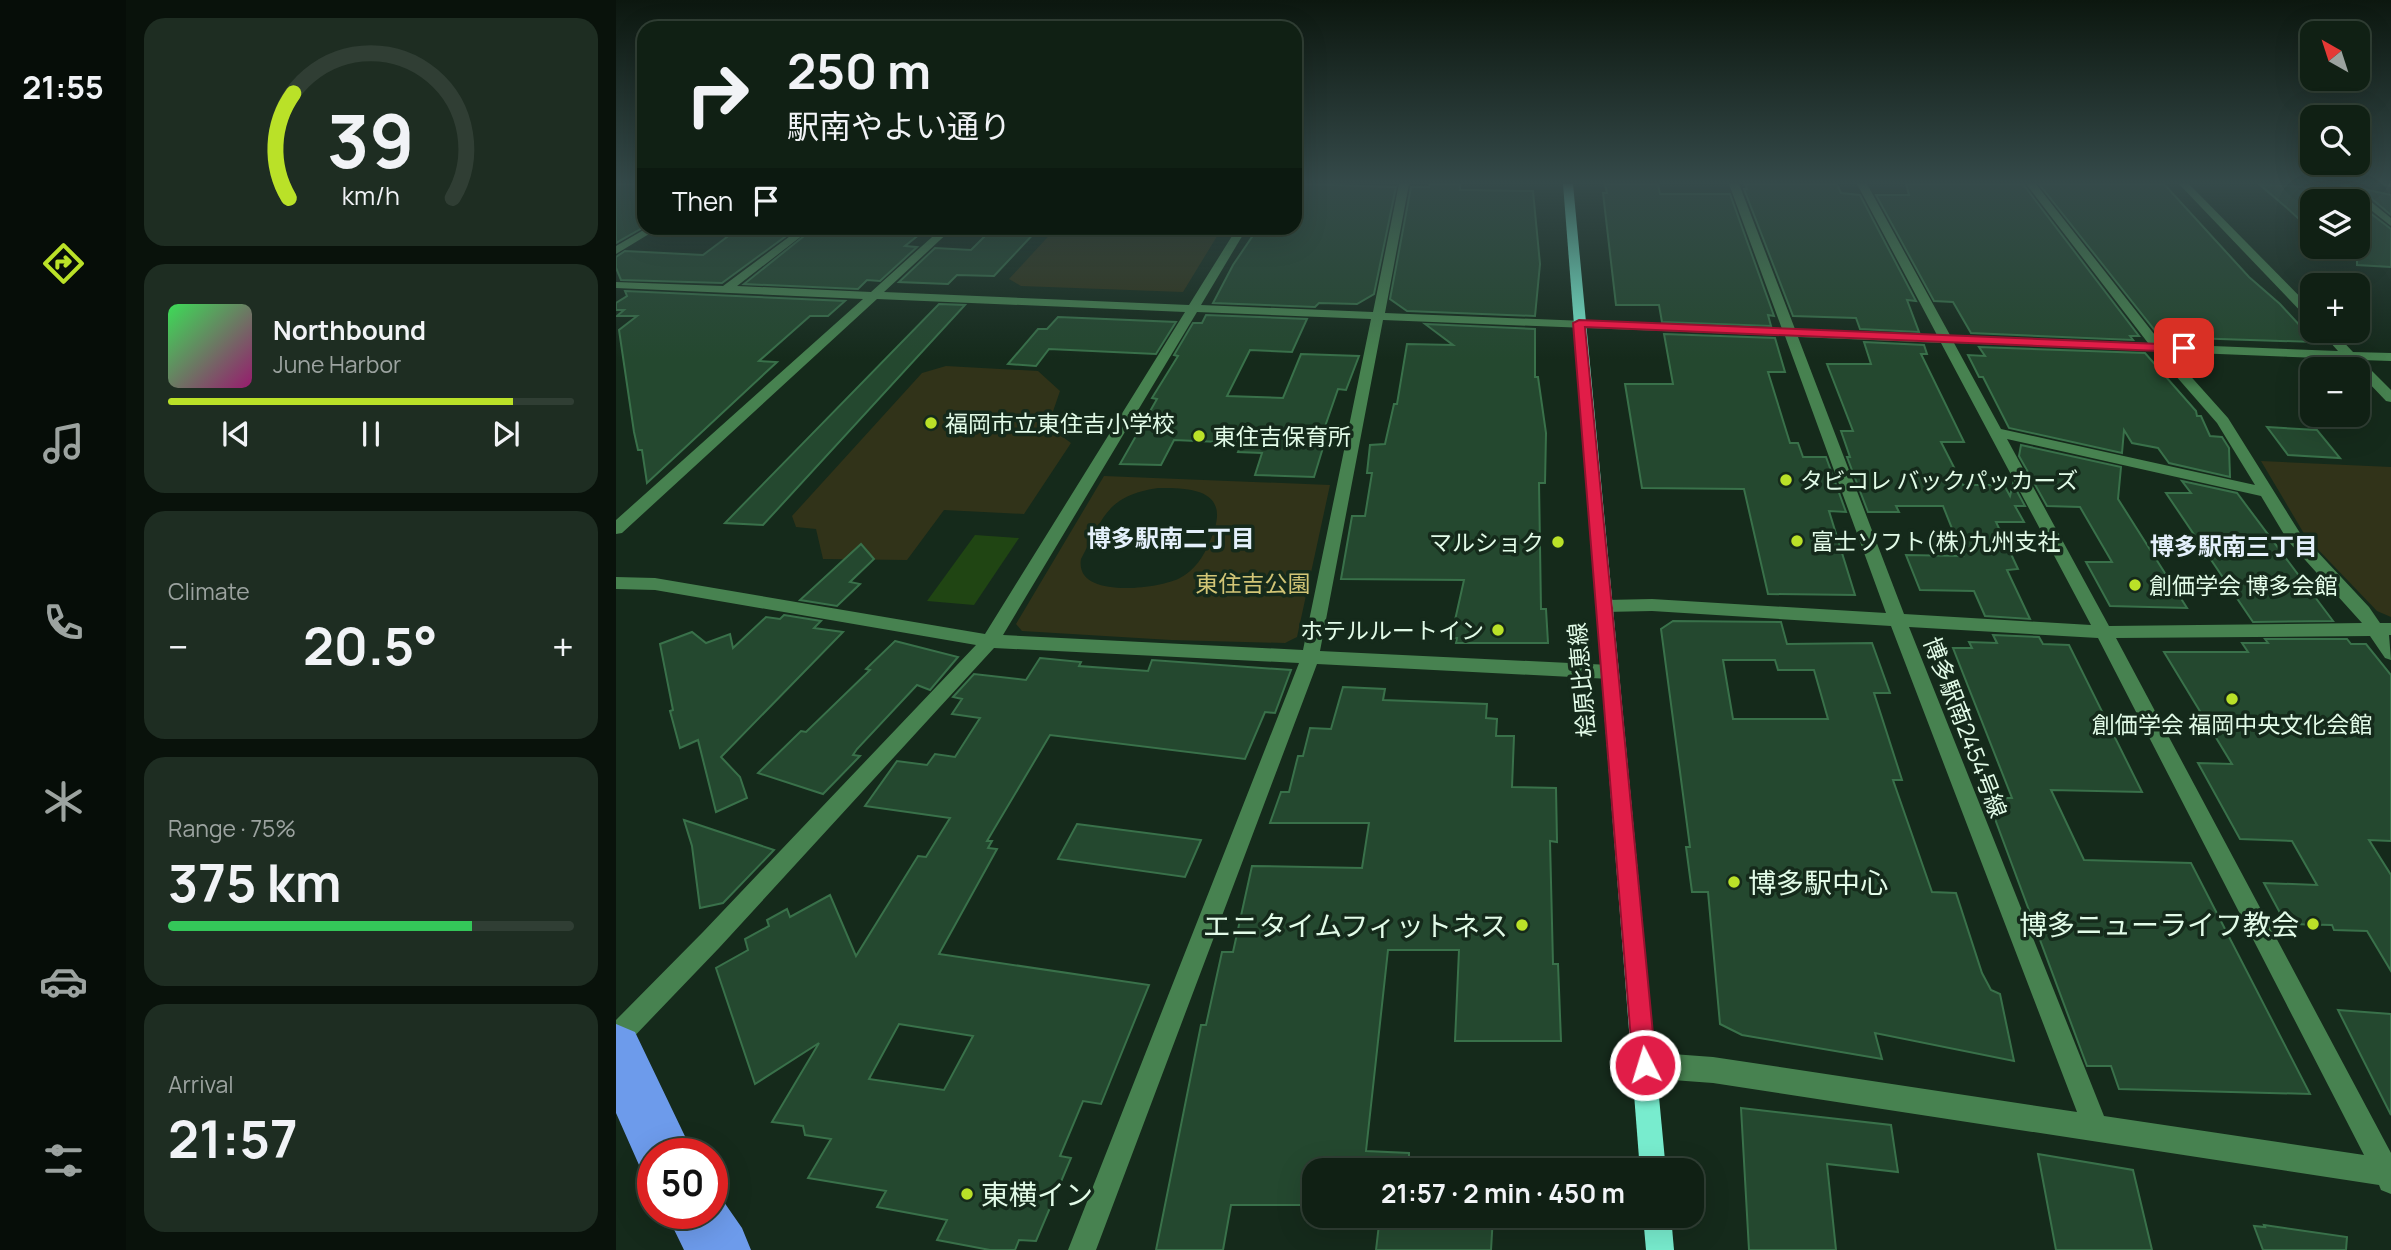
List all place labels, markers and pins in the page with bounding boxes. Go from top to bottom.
pin [2154,318,2214,378]
place label: 福岡市立東住吉小学校 [945,407,1175,439]
marker: 福岡市立東住吉小学校 [923,415,939,431]
place label: 東住吉保育所 [1213,420,1351,452]
marker: 東住吉保育所 [1191,428,1207,444]
place label: タビコレ バックパッカーズ [1800,464,2078,496]
marker: タビコレ バックパッカーズ [1778,472,1794,488]
place label: 富士ソフト(株)九州支社 [1811,525,2061,557]
place label: マルショク [1429,526,1544,558]
marker: 富士ソフト(株)九州支社 [1789,533,1805,549]
marker: マルショク [1550,534,1566,550]
place label: 創価学会 博多会館 [2149,569,2338,601]
marker: 創価学会 博多会館 [2127,577,2143,593]
place label: ホテルルートイン [1300,614,1484,646]
marker: ホテルルートイン [1490,622,1506,638]
marker: 創価学会 福岡中央文化会館 [2224,691,2240,707]
place label: 創価学会 福岡中央文化会館 [2092,708,2372,740]
place label: 博多駅中心 [1748,863,1888,901]
marker: 博多駅中心 [1726,874,1742,890]
place label: 博多ニューライフ教会 [2019,905,2299,943]
place label: エニタイムフィットネス [1203,906,1508,944]
marker: 博多ニューライフ教会 [2305,916,2321,932]
marker: エニタイムフィットネス [1514,917,1530,933]
place label: 東横イン [981,1175,1093,1213]
marker: 東横イン [959,1186,975,1202]

